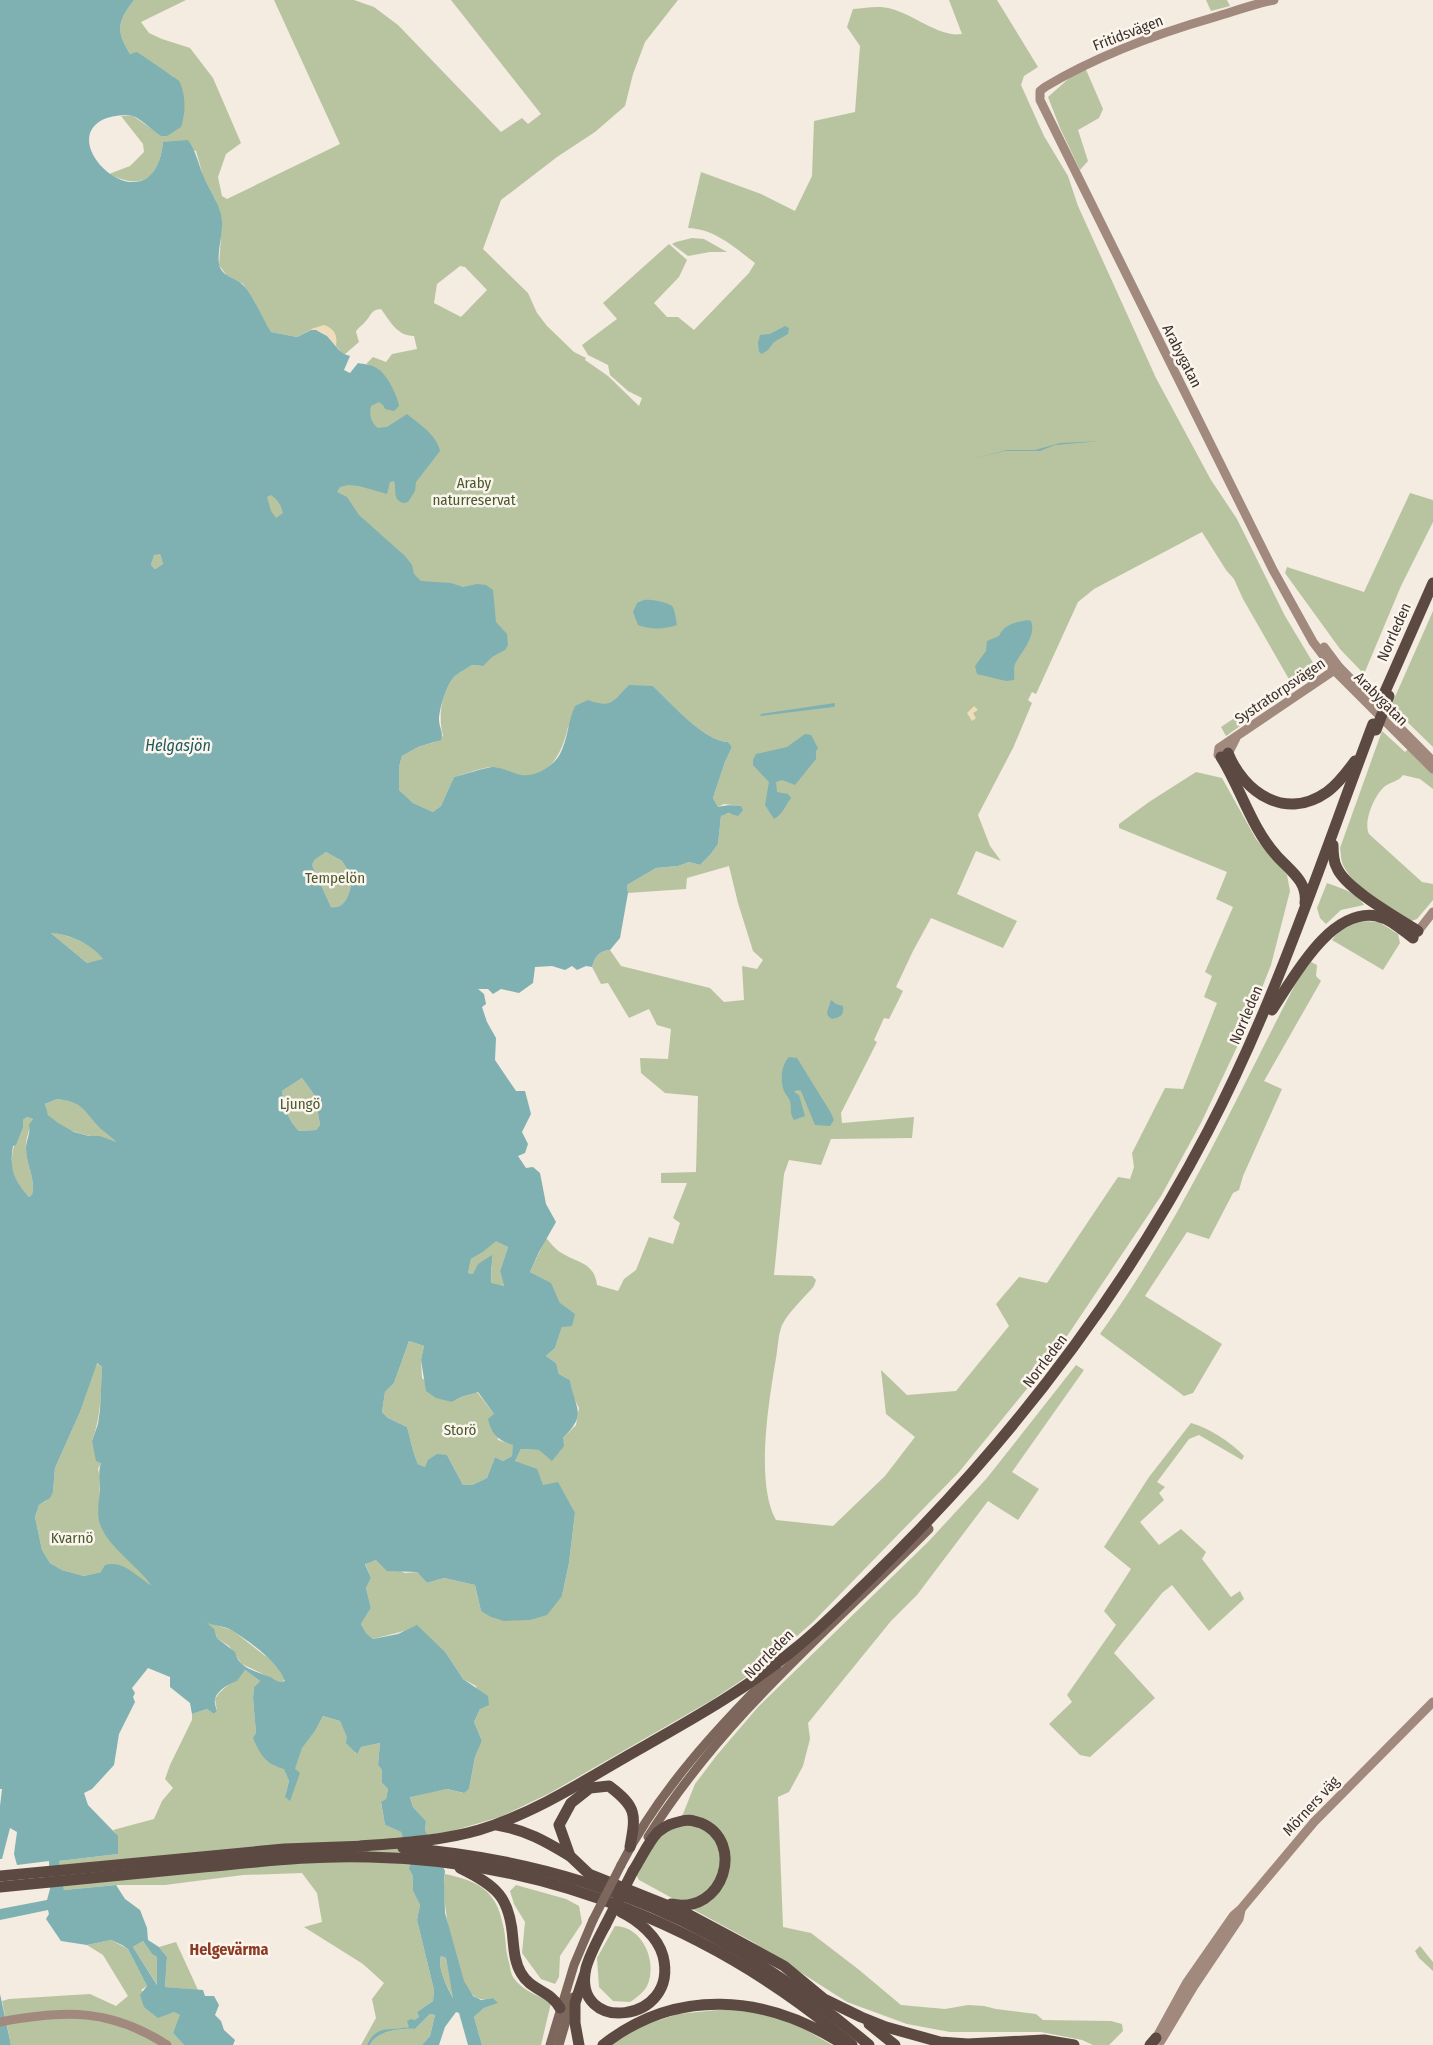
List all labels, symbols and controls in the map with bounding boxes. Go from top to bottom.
street label: Fritidsvägen [1090,11,1166,55]
street label: Arabygatan [1158,321,1206,391]
park label: Araby naturreservat [432,474,516,509]
street label: Norrleden [1373,600,1415,664]
street label: Systratorpsvägen [1231,654,1329,728]
street label: Arabygatan [1350,668,1412,730]
water label: Helgasjön [145,736,211,755]
park label: Tempelön [305,869,365,887]
street label: Norrleden [1226,983,1266,1047]
park label: Ljungö [280,1095,320,1113]
street label: Norrleden [1019,1331,1071,1391]
park label: Storö [444,1421,476,1439]
park label: Kvarnö [51,1529,93,1547]
street label: Norrleden [741,1626,797,1682]
street label: Mörners väg [1279,1773,1343,1839]
district label: Helgevärma [190,1940,268,1959]

